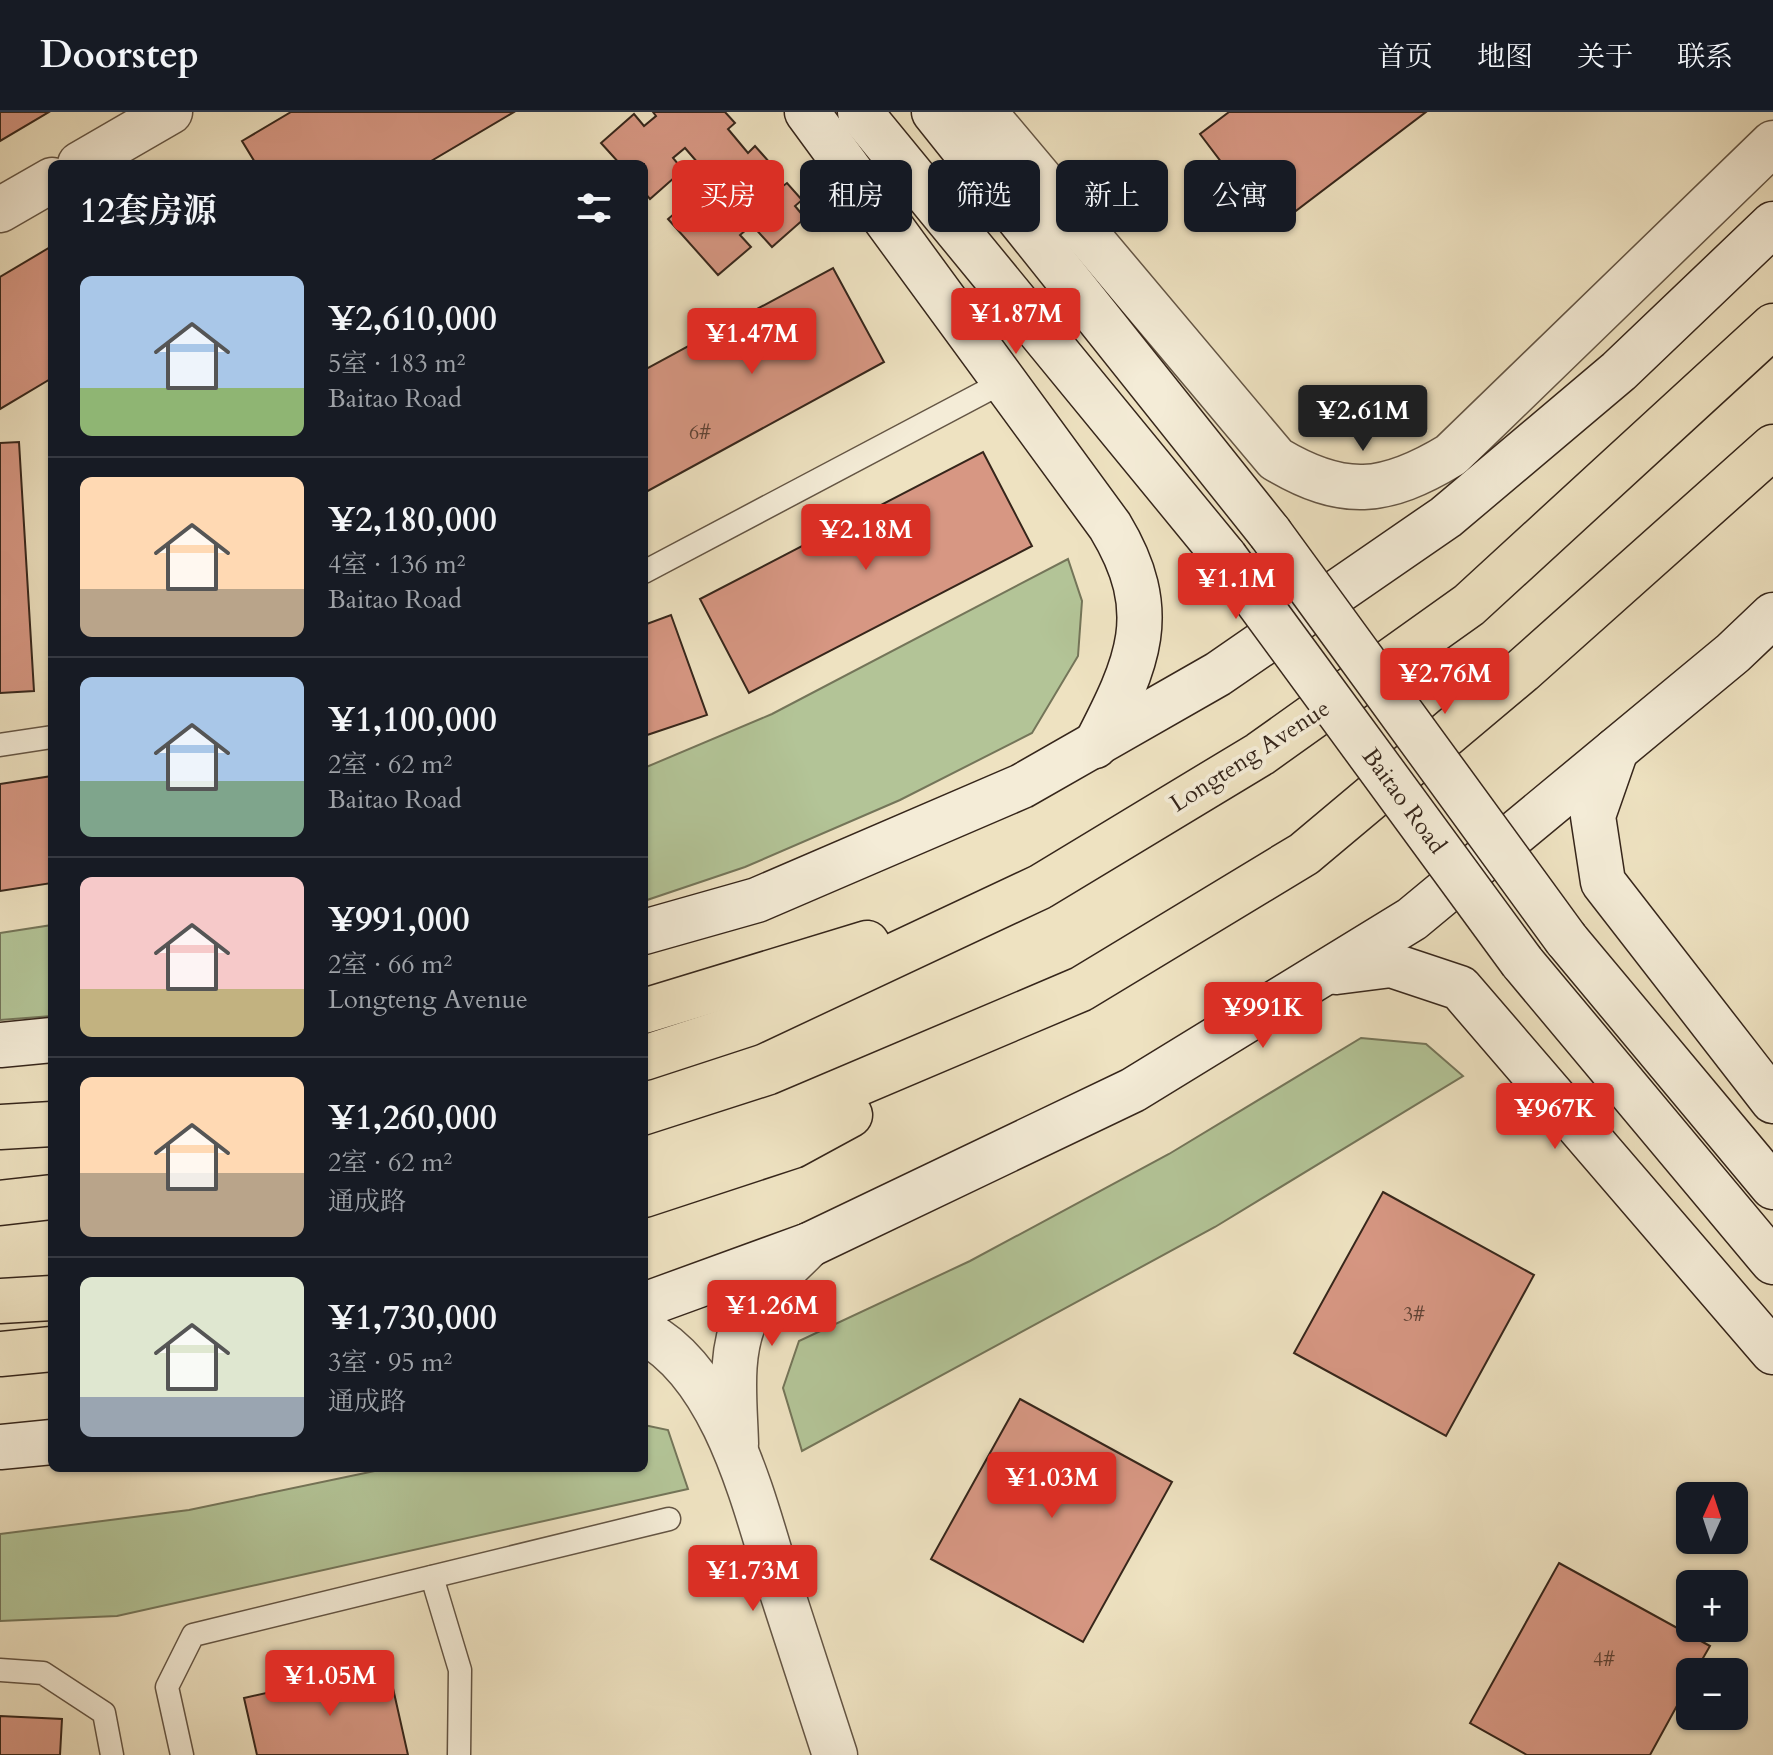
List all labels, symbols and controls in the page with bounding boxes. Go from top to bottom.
text: Doorstep [40,29,199,81]
text: 首页 [1377,38,1433,76]
text: 地图 [1477,38,1533,76]
text: 关于 [1577,38,1633,76]
text: 联系 [1677,38,1733,76]
chip: 买房 [672,160,784,232]
chip: 租房 [800,160,912,232]
chip: 筛选 [928,160,1040,232]
chip: 新上 [1056,160,1168,232]
chip: 公寓 [1184,160,1296,232]
icon: filters [572,186,616,230]
text: 12套房源 [80,188,217,234]
pin: ¥1.87M [951,288,1081,356]
text: ¥2,610,000 [328,296,497,342]
text: ¥1.87M [969,296,1063,331]
icon: home [144,308,240,404]
pin: ¥1.47M [687,308,817,376]
text: ¥1.47M [705,316,799,351]
text: 5室 · 183 m² [328,346,466,381]
text: Baitao Road [328,381,462,416]
pin: ¥2.61M [1298,385,1428,453]
text: ¥2.61M [1316,393,1410,428]
house number: 6# [689,419,711,446]
text: ¥2,180,000 [328,497,497,543]
pin: ¥2.18M [801,504,931,572]
icon: home [144,509,240,605]
text: ¥2.18M [819,512,913,547]
text: 4室 · 136 m² [328,547,466,582]
pin: ¥1.1M [1180,553,1292,621]
text: ¥1.1M [1196,561,1276,596]
text: Baitao Road [328,582,462,617]
pin: ¥2.76M [1380,648,1510,716]
text: ¥2.76M [1398,656,1492,691]
street label: Longteng Avenue [1164,692,1336,820]
text: ¥1,100,000 [328,697,497,743]
icon: home [144,709,240,805]
street label: Baitao Road [1354,741,1454,861]
text: 2室 · 62 m² [328,747,452,782]
text: Baitao Road [328,782,462,817]
text: ¥991,000 [328,897,470,943]
icon: home [144,909,240,1005]
text: 2室 · 66 m² [328,947,452,982]
text: Longteng Avenue [328,982,528,1017]
pin: ¥991K [1207,982,1319,1050]
text: ¥991K [1222,990,1304,1025]
pin: ¥967K [1499,1083,1611,1151]
text: ¥967K [1514,1091,1596,1126]
text: ¥1,260,000 [328,1095,497,1141]
icon: home [144,1109,240,1205]
text: 2室 · 62 m² [328,1145,452,1180]
text: 通成路 [328,1184,406,1219]
pin: ¥1.26M [707,1280,837,1348]
text: ¥1.26M [725,1288,819,1323]
text: ¥1,730,000 [328,1295,497,1341]
house number: 3# [1403,1301,1425,1328]
icon: home [144,1309,240,1405]
text: 3室 · 95 m² [328,1345,452,1380]
text: 通成路 [328,1384,406,1419]
pin: ¥1.03M [987,1452,1117,1520]
text: ¥1.03M [1005,1460,1099,1495]
north arrow [1676,1482,1748,1554]
map controls [1676,1482,1748,1730]
pin: ¥1.73M [688,1545,818,1613]
text: ¥1.73M [706,1553,800,1588]
button: + [1676,1570,1748,1642]
house number: 4# [1593,1646,1615,1673]
pin: ¥1.05M [265,1650,395,1718]
text: ¥1.05M [283,1658,377,1693]
button: − [1676,1658,1748,1730]

